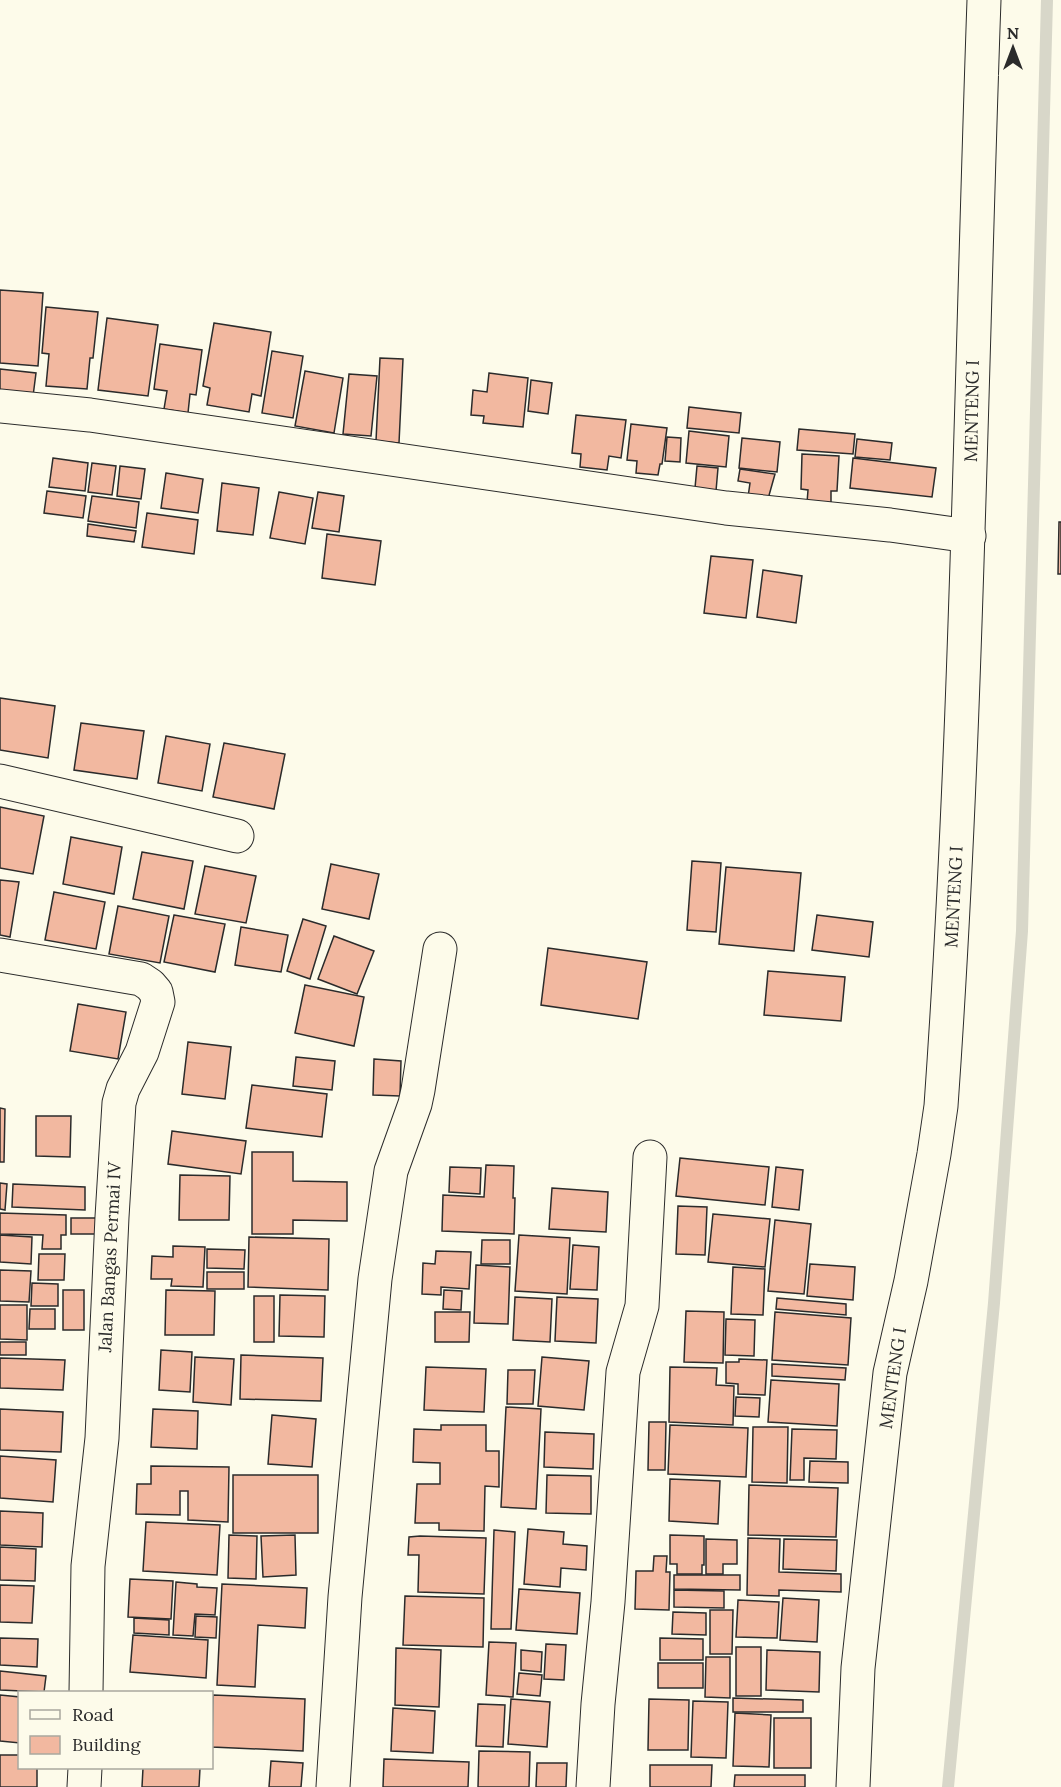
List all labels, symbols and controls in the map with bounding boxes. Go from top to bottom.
north arrow [983,18,1043,78]
text: N [1007,23,1019,43]
street label: MENTENG I [959,360,984,462]
street label: MENTENG I [939,845,968,949]
street label: Jalan Bangas Permai IV [93,1160,126,1354]
street label: MENTENG I [874,1326,911,1430]
legend [18,1691,213,1769]
text: Road [72,1703,114,1726]
text: Building [72,1733,142,1756]

